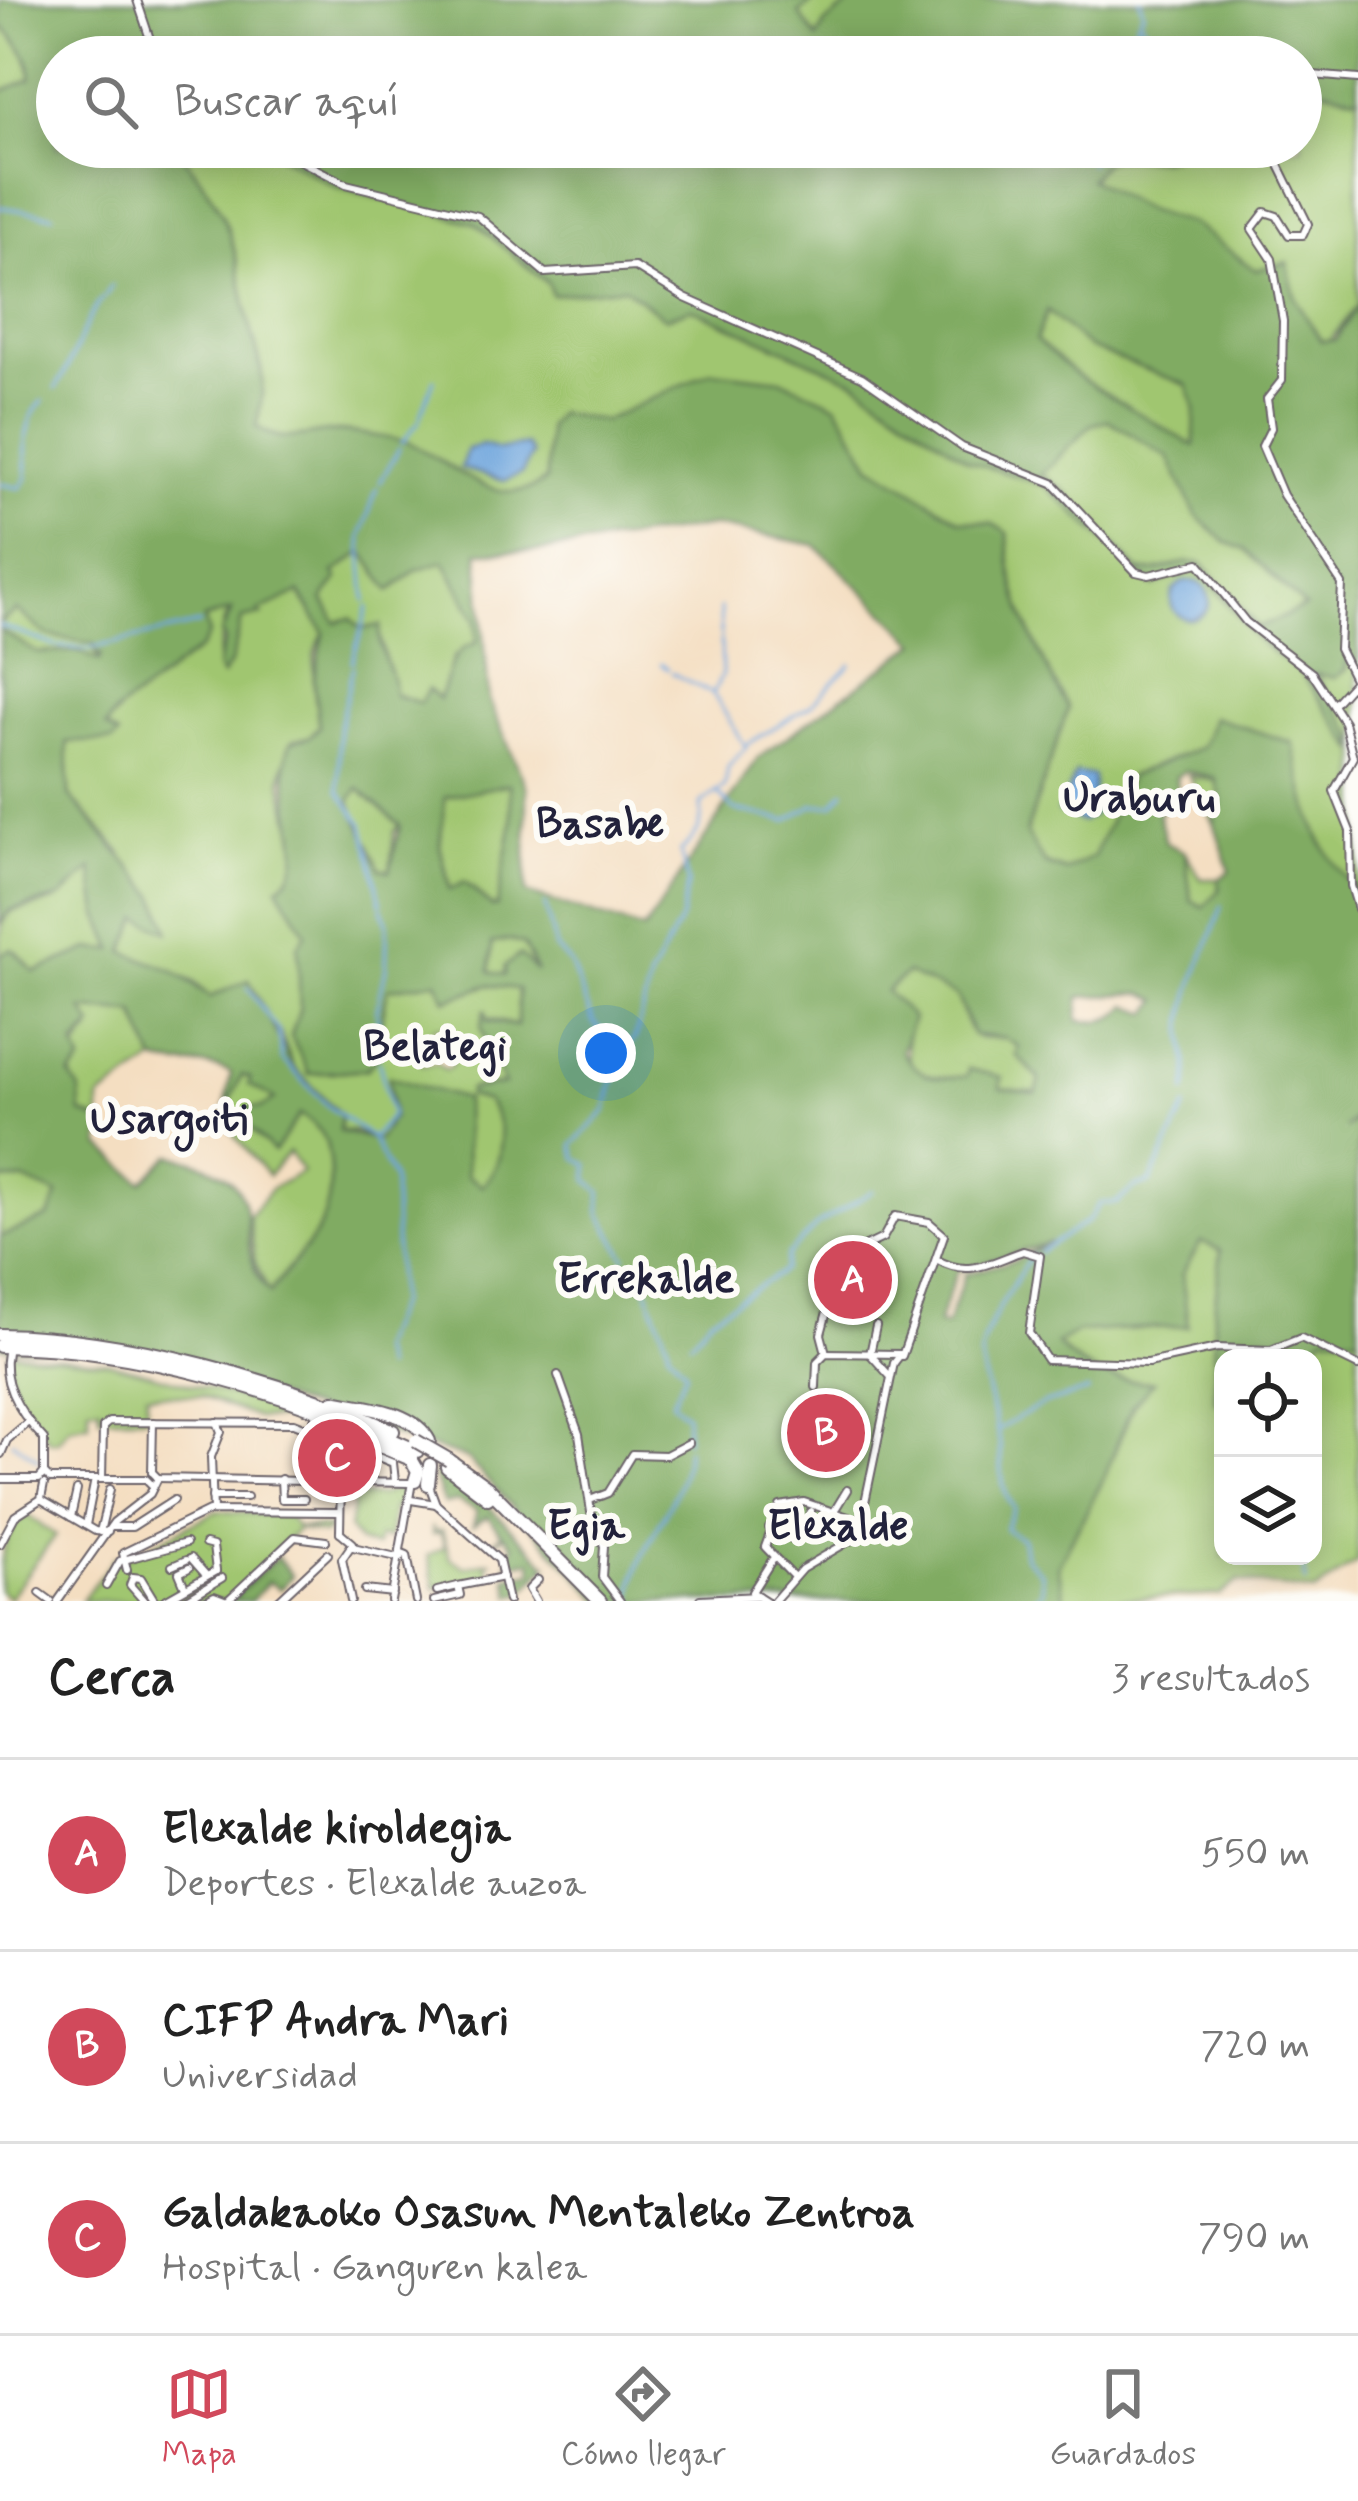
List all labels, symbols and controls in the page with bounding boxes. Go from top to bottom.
search box [36,36,1322,168]
icon: search [78,69,144,135]
text: Buscar aquí [174,73,400,132]
district label: Uraburu [1063,772,1215,827]
district label: Basabe [536,798,664,853]
district label: Belategi [364,1021,506,1077]
your location [576,1023,636,1083]
district label: Usargoiti [90,1093,248,1152]
pin: A [814,1235,892,1325]
district label: Errekalde [558,1253,735,1308]
map controls [1214,1349,1322,1565]
button: locate [1214,1349,1322,1457]
pin: B [787,1388,865,1478]
pin: C [298,1413,376,1503]
button: layers [1214,1457,1322,1565]
district label: Egia [547,1500,627,1556]
district label: Elexalde [767,1500,909,1555]
text: Cerca [48,1646,176,1712]
text: 3 resultados [1111,1654,1310,1705]
text: Elexalde kiroldegia [162,1800,510,1859]
text: A [74,1829,100,1880]
text: 550 m [1201,1829,1310,1880]
text: Deportes · Elexalde auzoa [162,1859,586,1910]
text: CIFP Andra Mari [162,1992,509,2051]
text: B [75,2021,99,2072]
text: 720 m [1201,2021,1310,2072]
text: Universidad [162,2051,358,2102]
text: Galdakaoko Osasun Mentaleko Zentroa [162,2184,915,2243]
text: C [73,2213,101,2264]
text: 790 m [1198,2213,1310,2264]
text: Hospital · Ganguren kalea [162,2243,587,2294]
tab: Mapa [162,2361,237,2477]
tab: Cómo llegar [561,2361,726,2477]
tab: Guardados [1049,2361,1196,2477]

